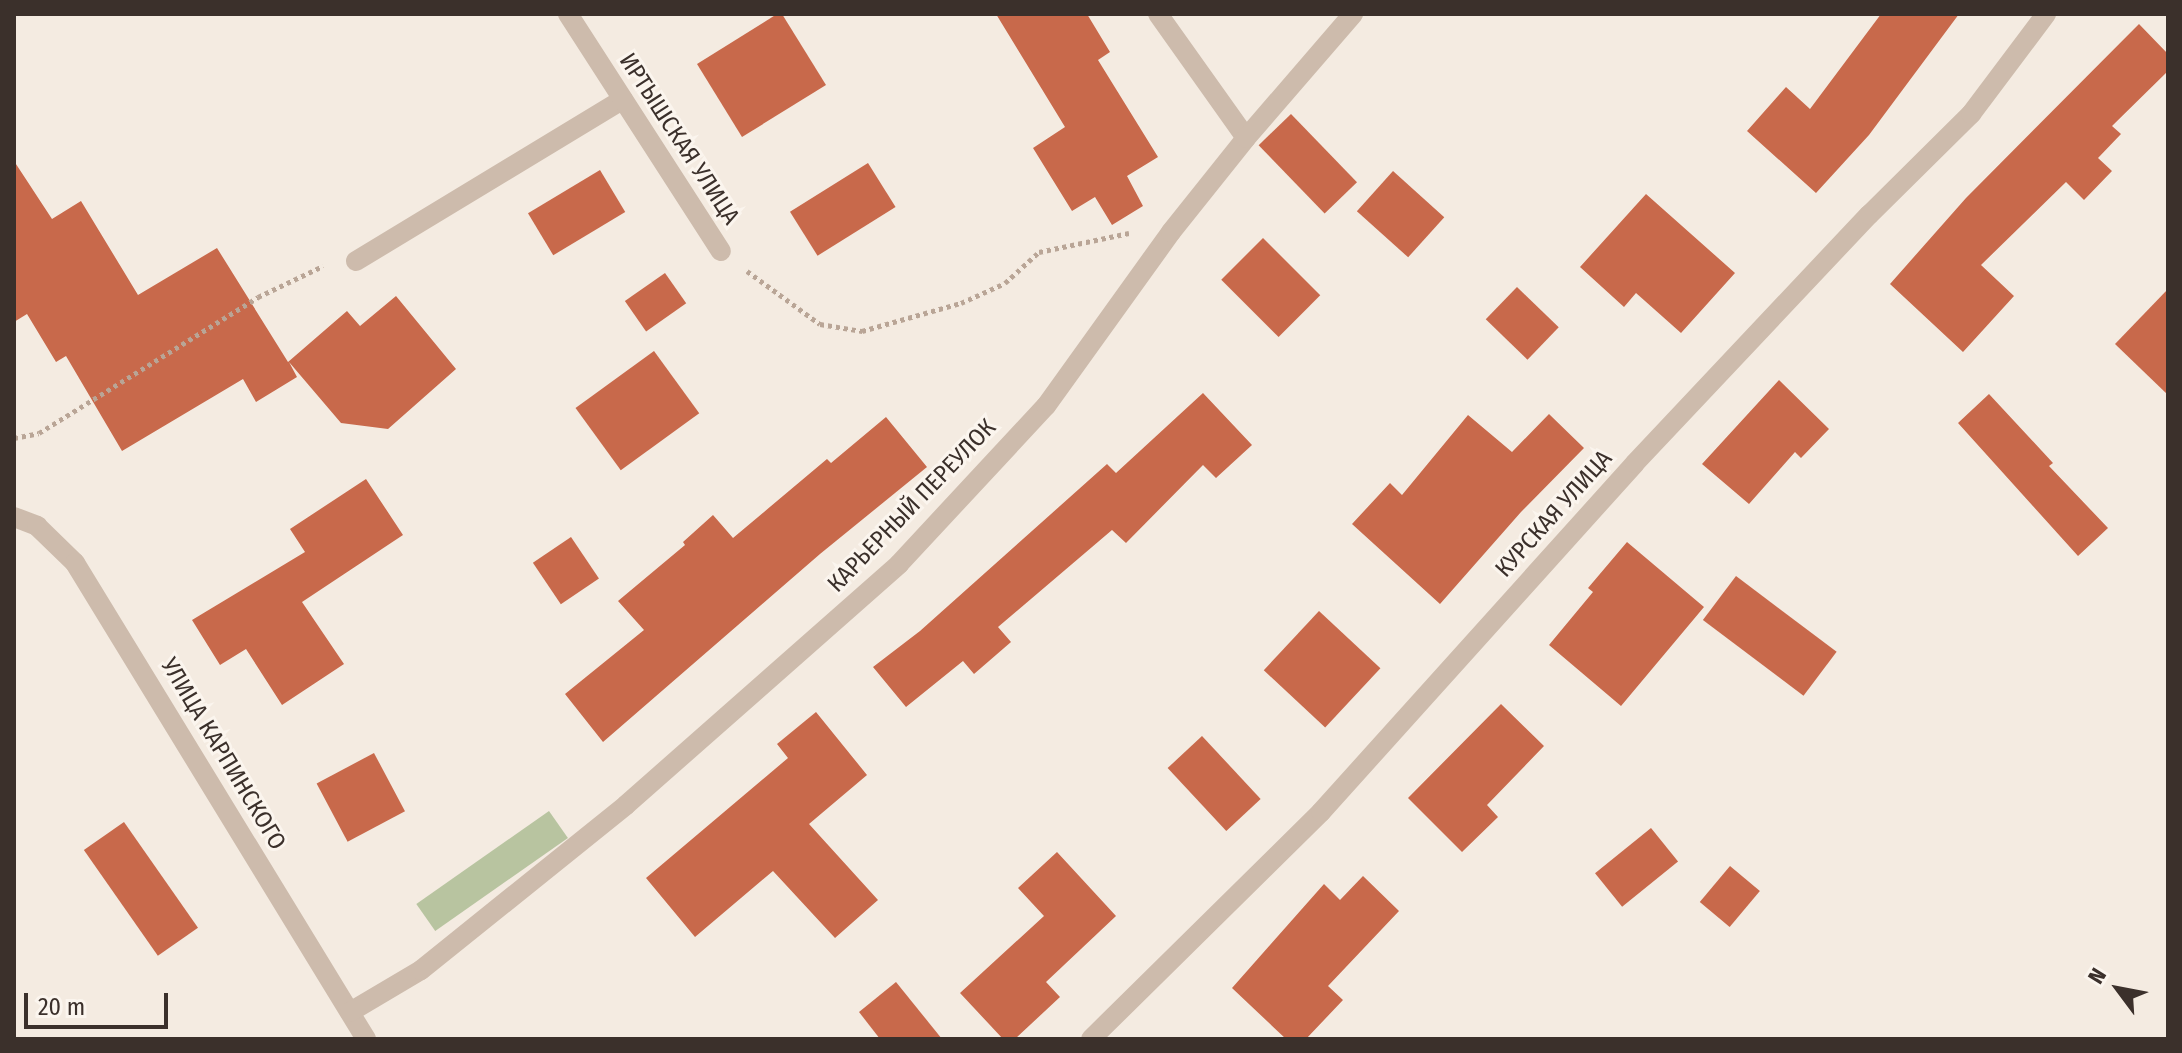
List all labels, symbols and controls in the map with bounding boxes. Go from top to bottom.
street label: ИРТЫШСКАЯ УЛИЦА [613,48,745,230]
street label: КАРЬЕРНЫЙ ПЕРЕУЛОК [822,413,1002,599]
street label: КУРСКАЯ УЛИЦА [1490,445,1618,583]
street label: УЛИЦА КАРПИНСКОГО [154,653,292,855]
north arrow [2078,949,2158,1029]
text: N [2082,963,2112,989]
scale bar [28,977,172,1027]
text: 20 m [38,993,85,1021]

